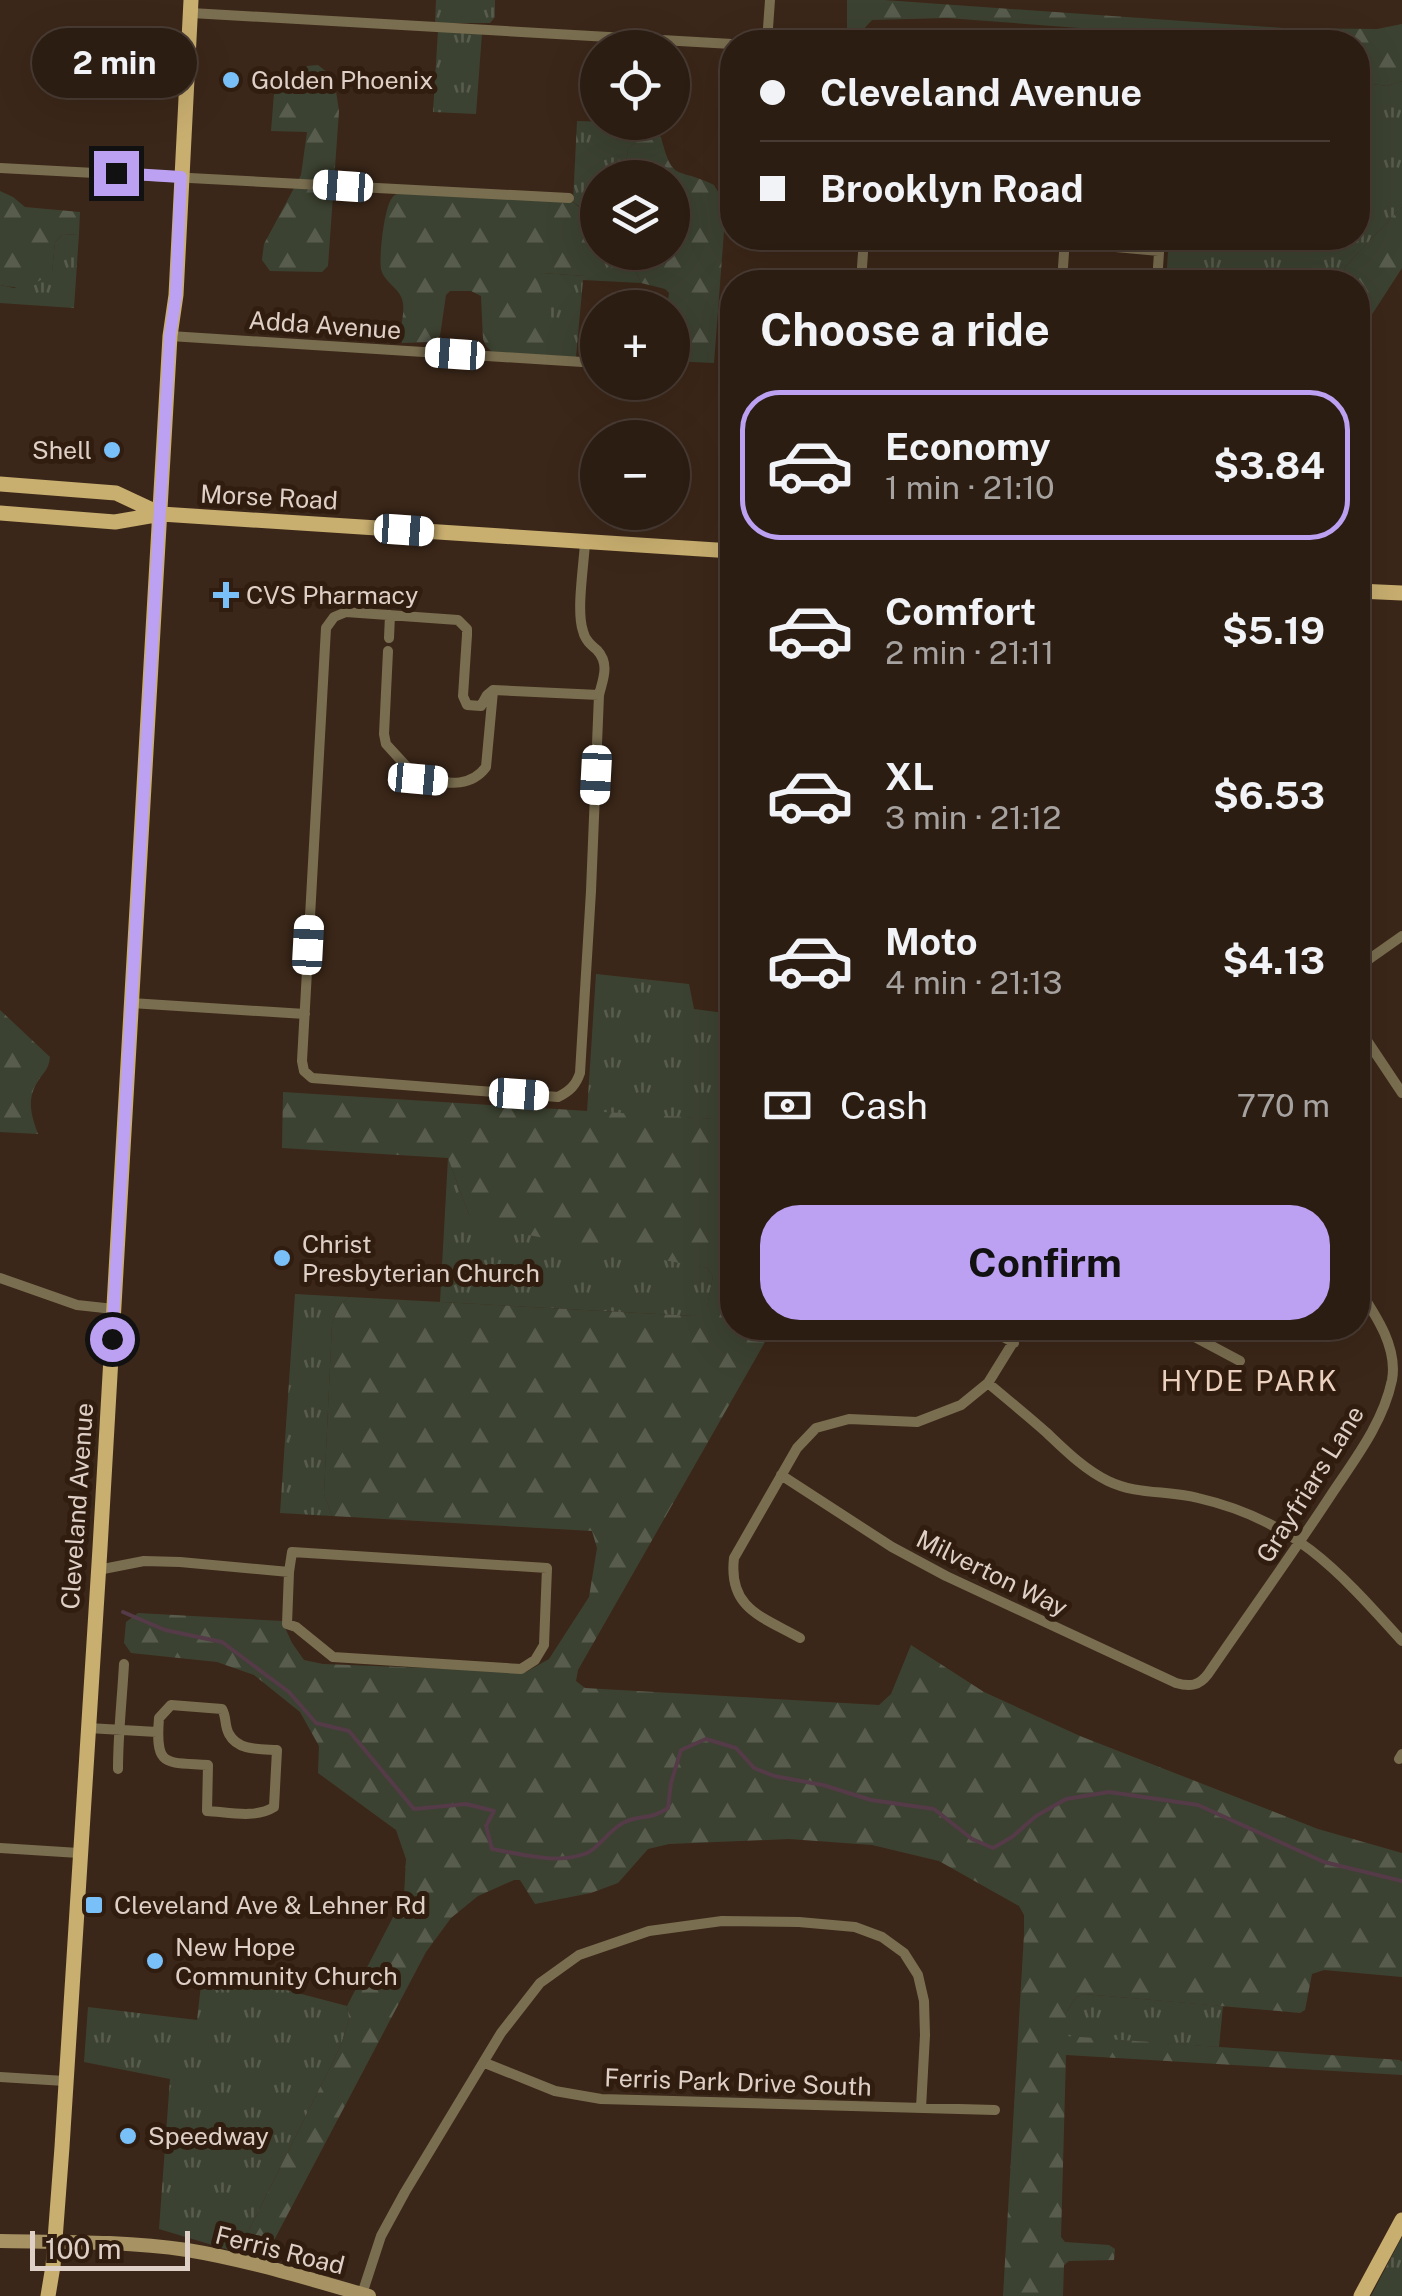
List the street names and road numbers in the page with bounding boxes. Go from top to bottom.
street label: Adda Avenue [248,305,402,345]
street label: Morse Road [199,478,339,516]
street label: Grayfriars Lane [1250,1400,1370,1568]
street label: Cleveland Avenue [55,1402,99,1610]
street label: Milverton Way [912,1523,1072,1623]
street label: Ferris Park Drive South [604,2062,872,2102]
street label: Ferris Road [212,2219,348,2281]

